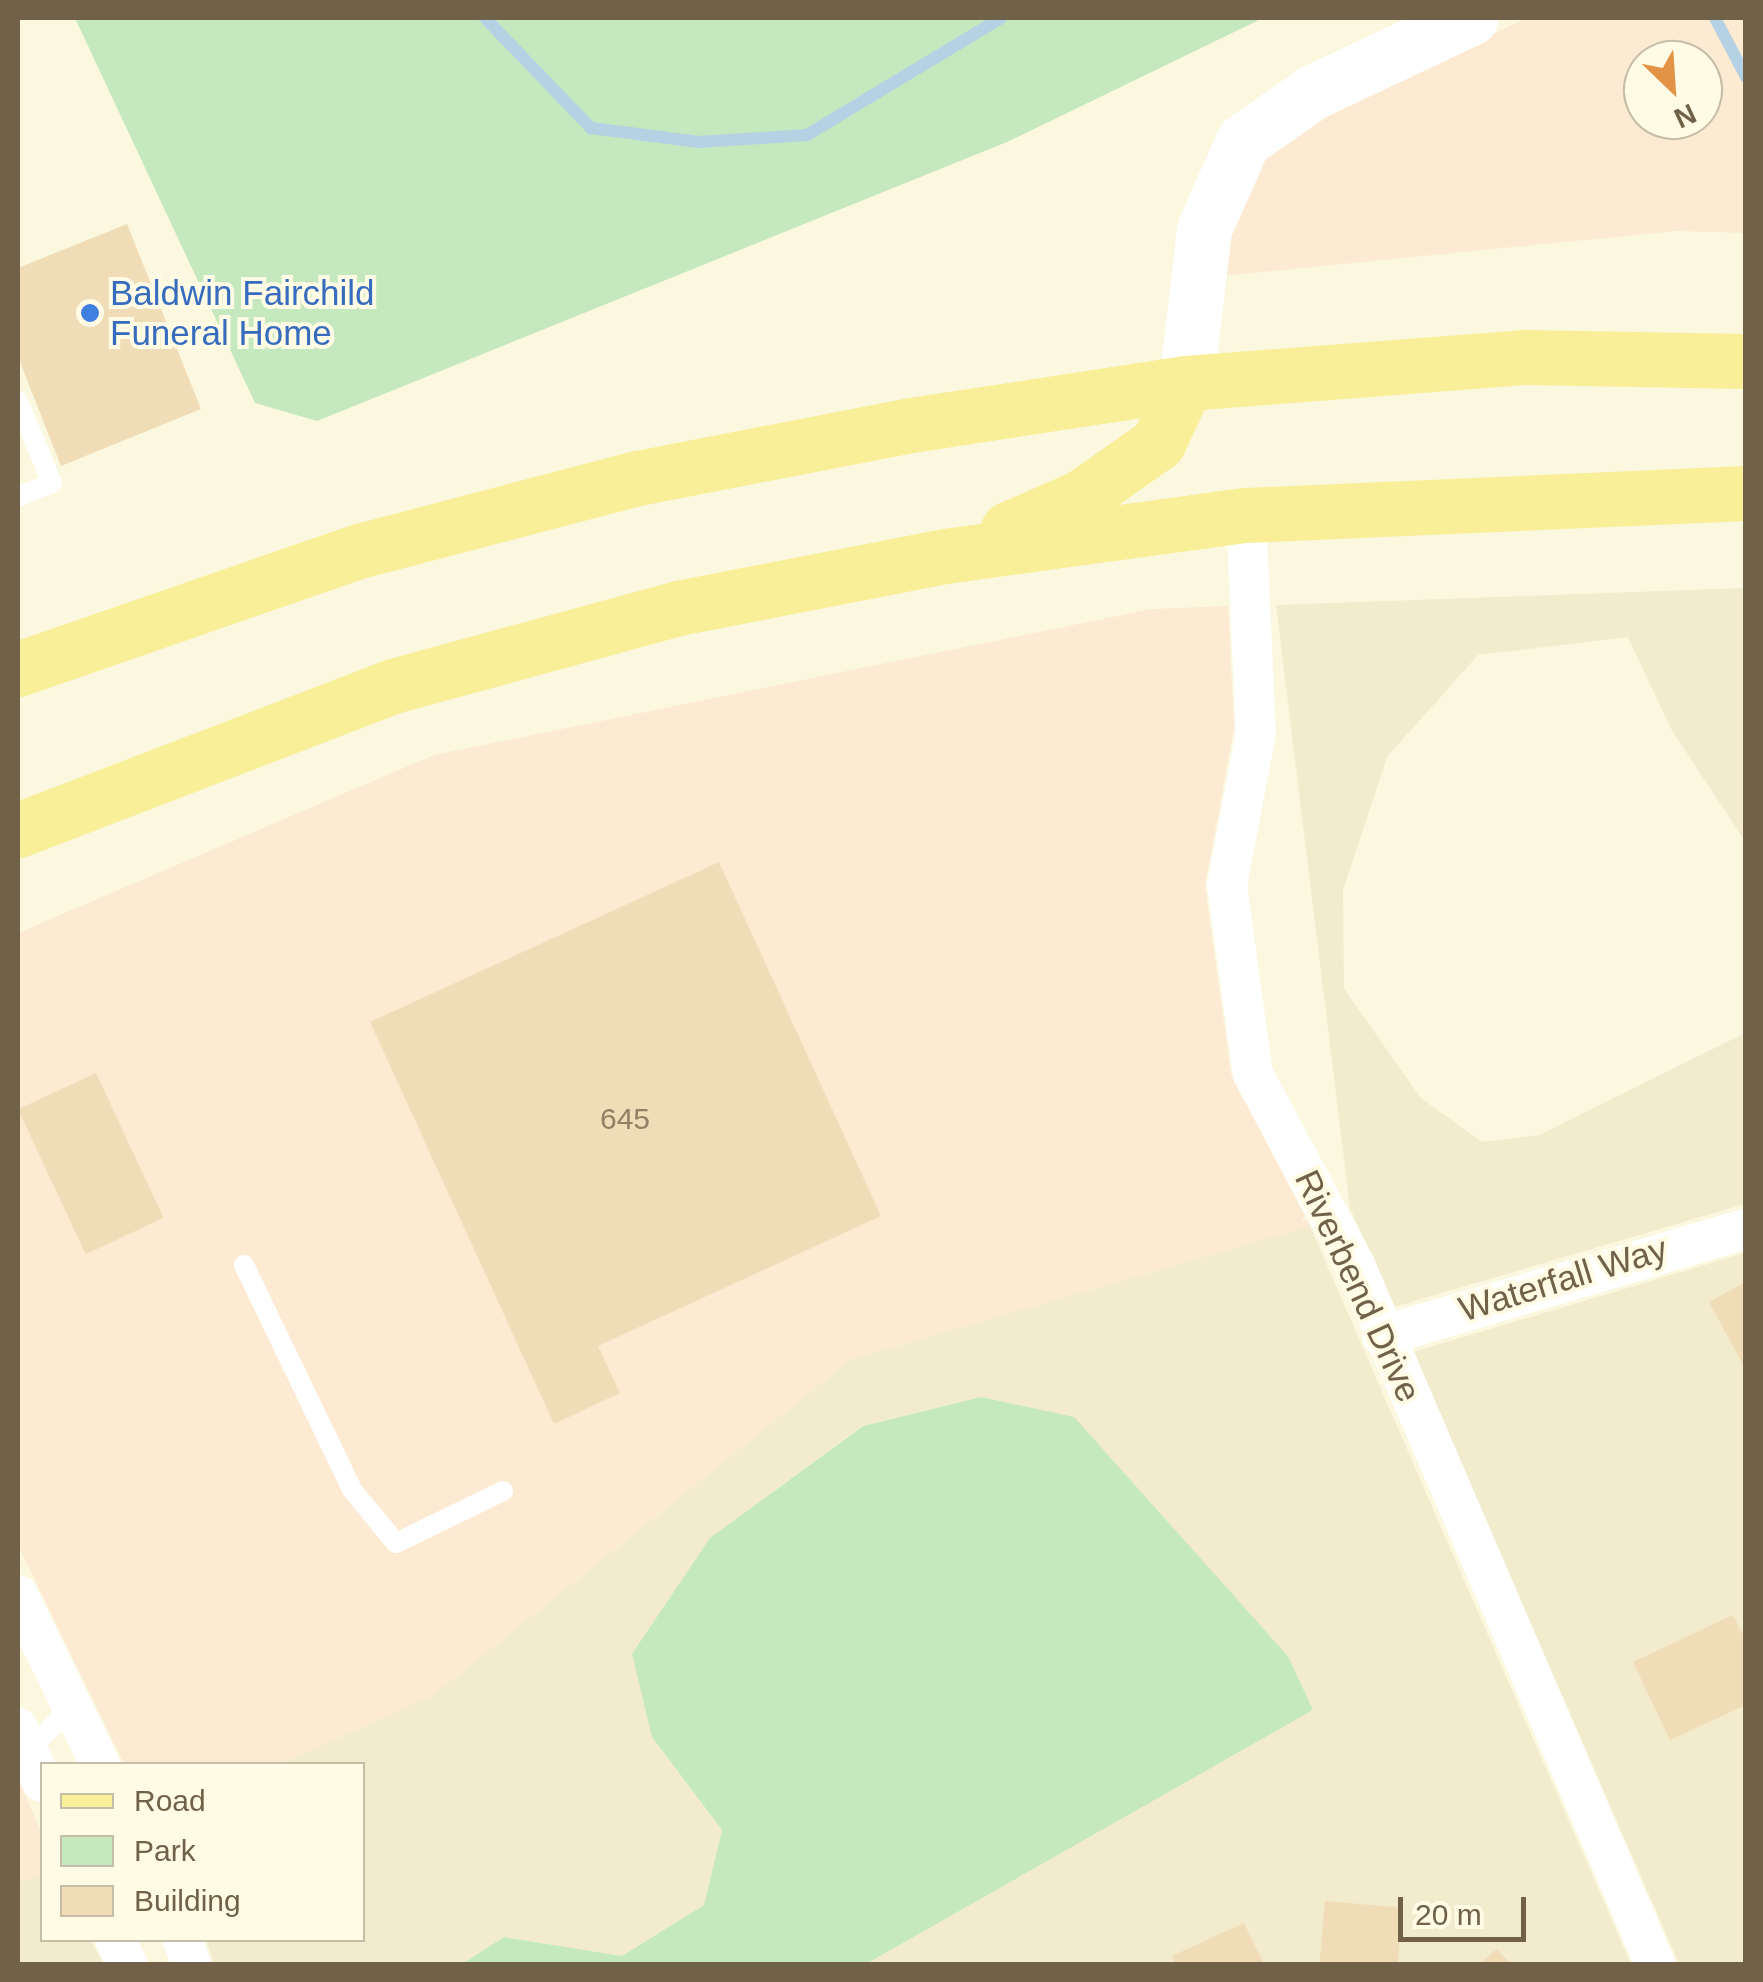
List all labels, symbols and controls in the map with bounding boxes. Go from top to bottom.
north arrow [1623,40,1723,140]
text: N [1669,98,1701,134]
place label: Baldwin Fairchild Funeral Home [110,272,375,354]
marker: Baldwin Fairchild Funeral Home [79,302,101,324]
house number: 645 [600,1101,650,1137]
street label: Riverbend Drive [1286,1163,1430,1409]
street label: Waterfall Way [1454,1227,1672,1331]
legend [40,1762,365,1942]
text: Road [134,1784,206,1817]
text: Park [134,1834,196,1867]
scale bar [1403,1877,1530,1939]
text: Building [134,1884,241,1917]
text: 20 m [1415,1898,1482,1931]

